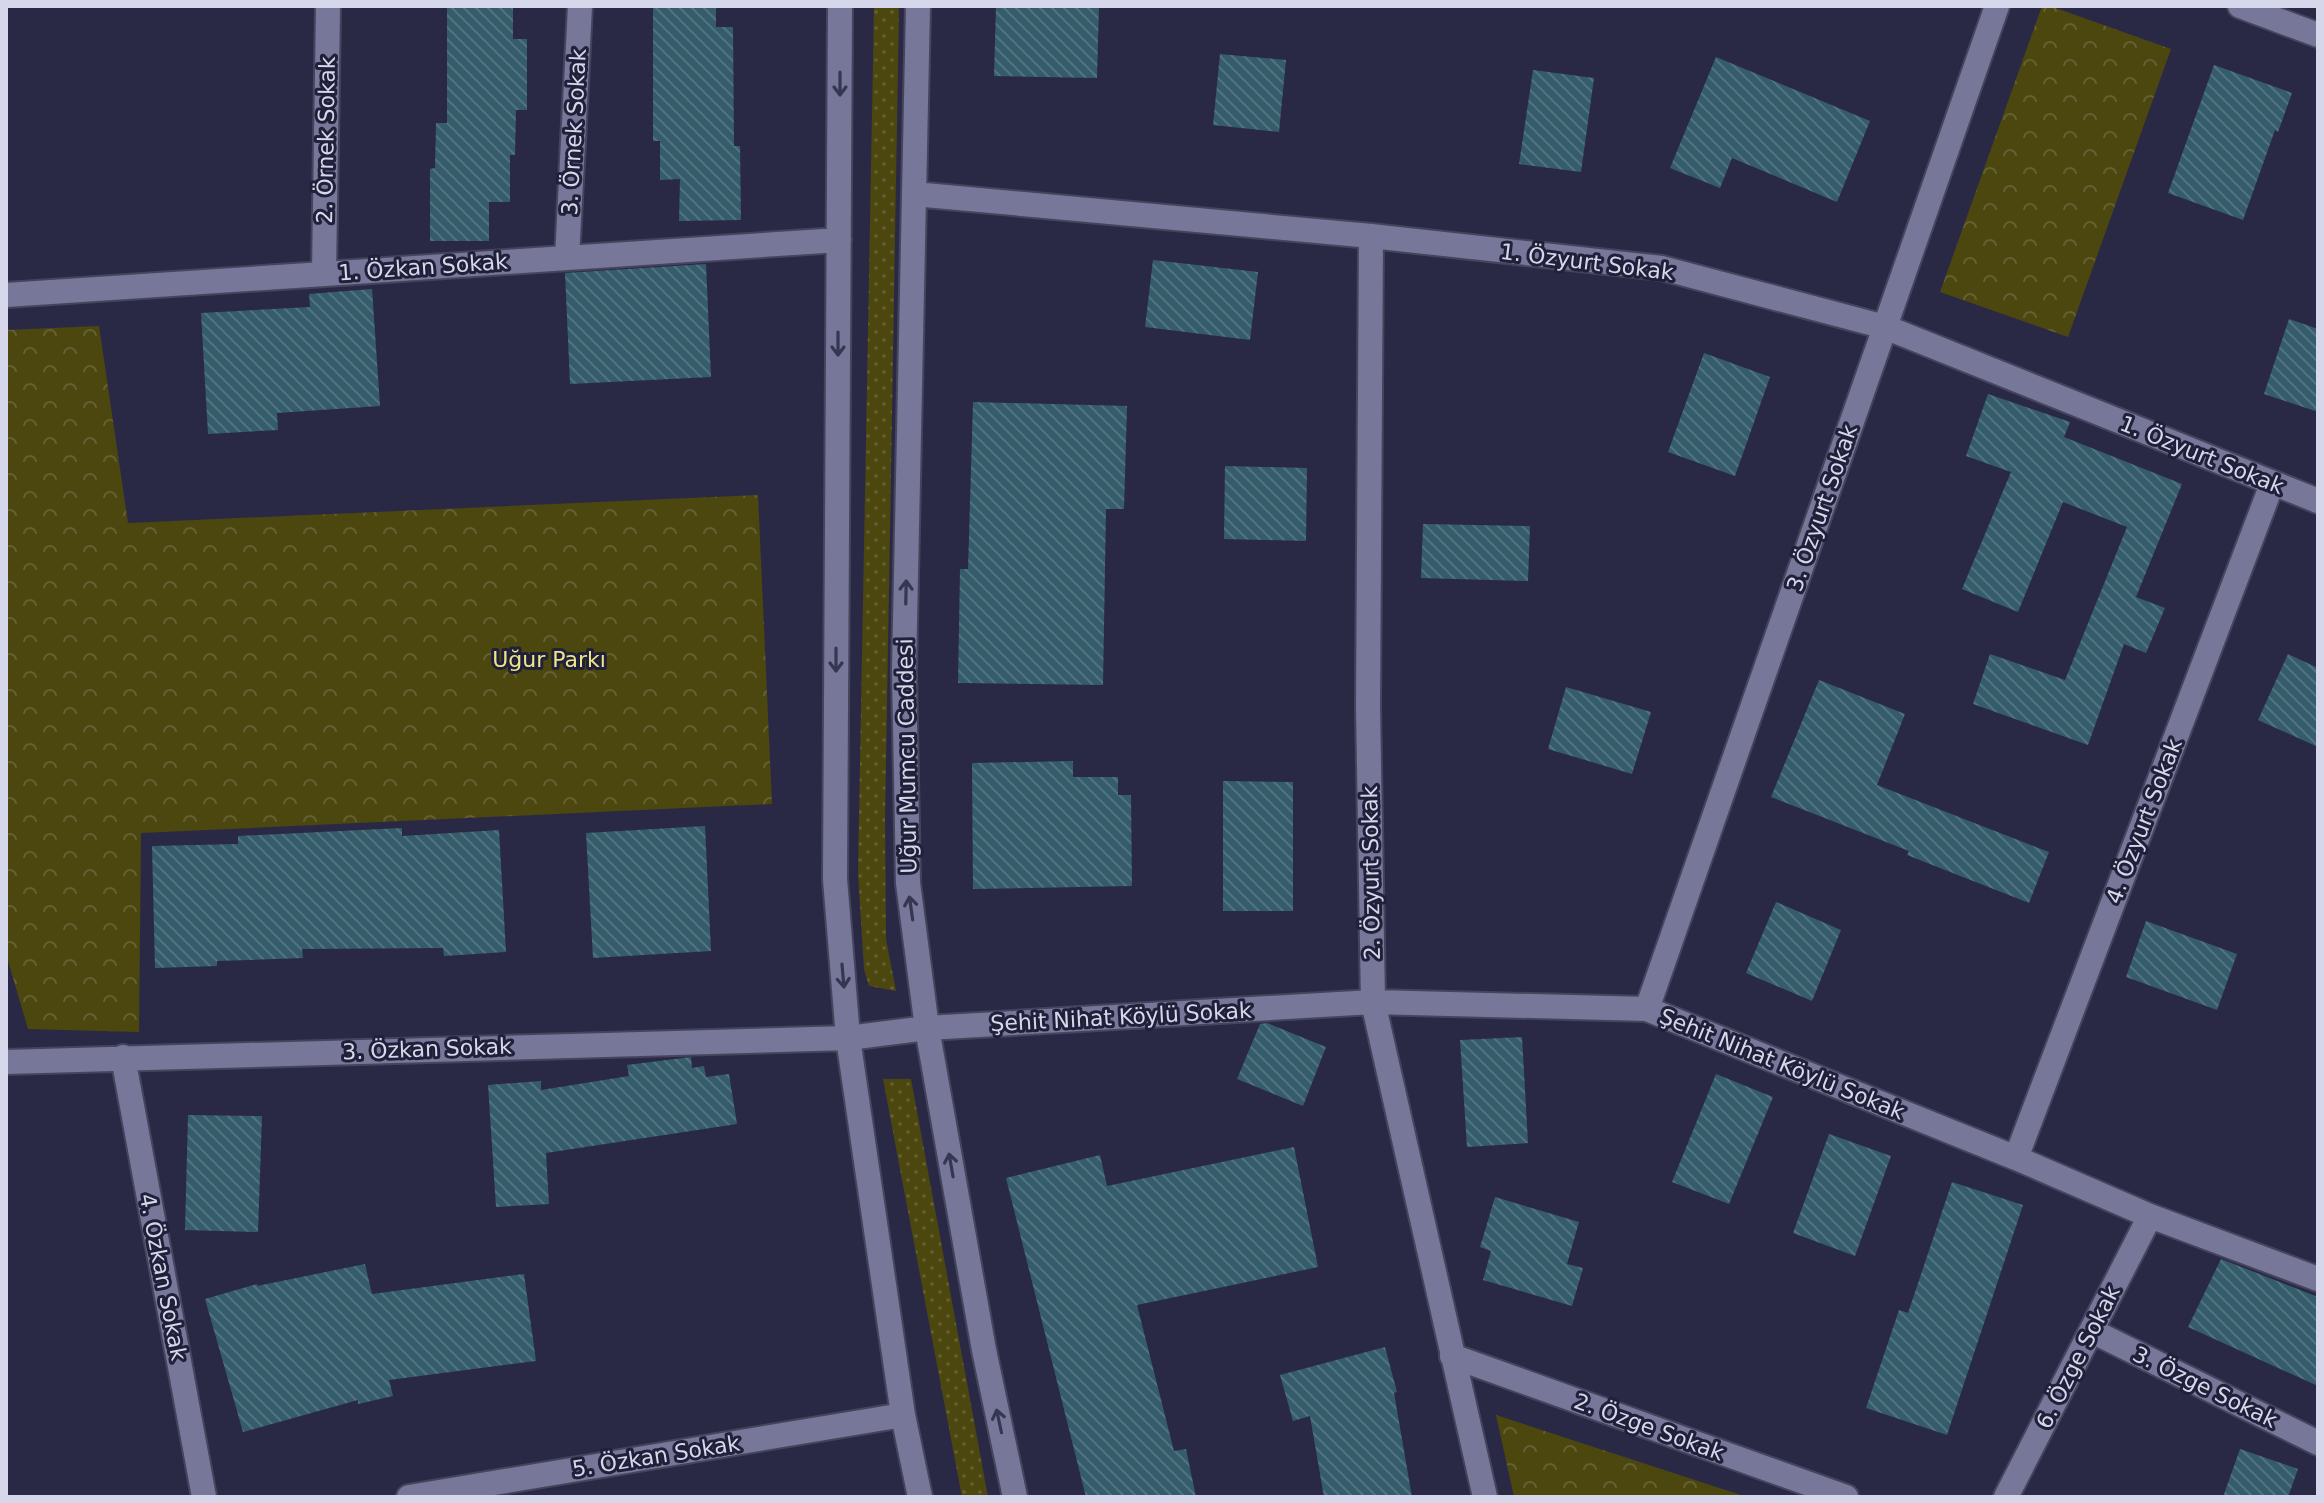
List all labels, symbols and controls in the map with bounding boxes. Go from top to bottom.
street label: 3. Örnek Sokak [557,48,591,216]
street label: 2. Örnek Sokak [312,56,340,224]
one-way arrow [832,70,848,97]
street label: 1. Özyurt Sokak [1499,239,1675,285]
street label: 1. Özkan Sokak [338,249,509,285]
one-way arrow [830,330,846,357]
street label: 1. Özyurt Sokak [2116,411,2288,499]
street label: 3. Özyurt Sokak [1782,421,1862,595]
one-way arrow [898,579,914,606]
street label: Uğur Mumcu Caddesi [892,638,922,874]
one-way arrow [828,646,844,673]
park label: Uğur Parkı [492,647,606,672]
street label: 4. Özyurt Sokak [2101,735,2187,907]
street label: 2. Özyurt Sokak [1357,785,1385,960]
one-way arrow [903,896,918,921]
one-way arrow [836,962,851,989]
street label: Şehit Nihat Köylü Sokak [990,998,1253,1036]
street label: Şehit Nihat Köylü Sokak [1656,1003,1908,1125]
street label: 3. Özkan Sokak [342,1034,512,1064]
one-way arrow [943,1153,958,1178]
street label: 4. Özkan Sokak [135,1191,192,1363]
street label: 6. Özge Sokak [2031,1281,2125,1433]
street label: 3. Özge Sokak [2129,1341,2281,1433]
street label: 2. Özge Sokak [1571,1388,1727,1466]
one-way arrow [991,1408,1006,1434]
street label: 5. Özkan Sokak [570,1430,742,1482]

